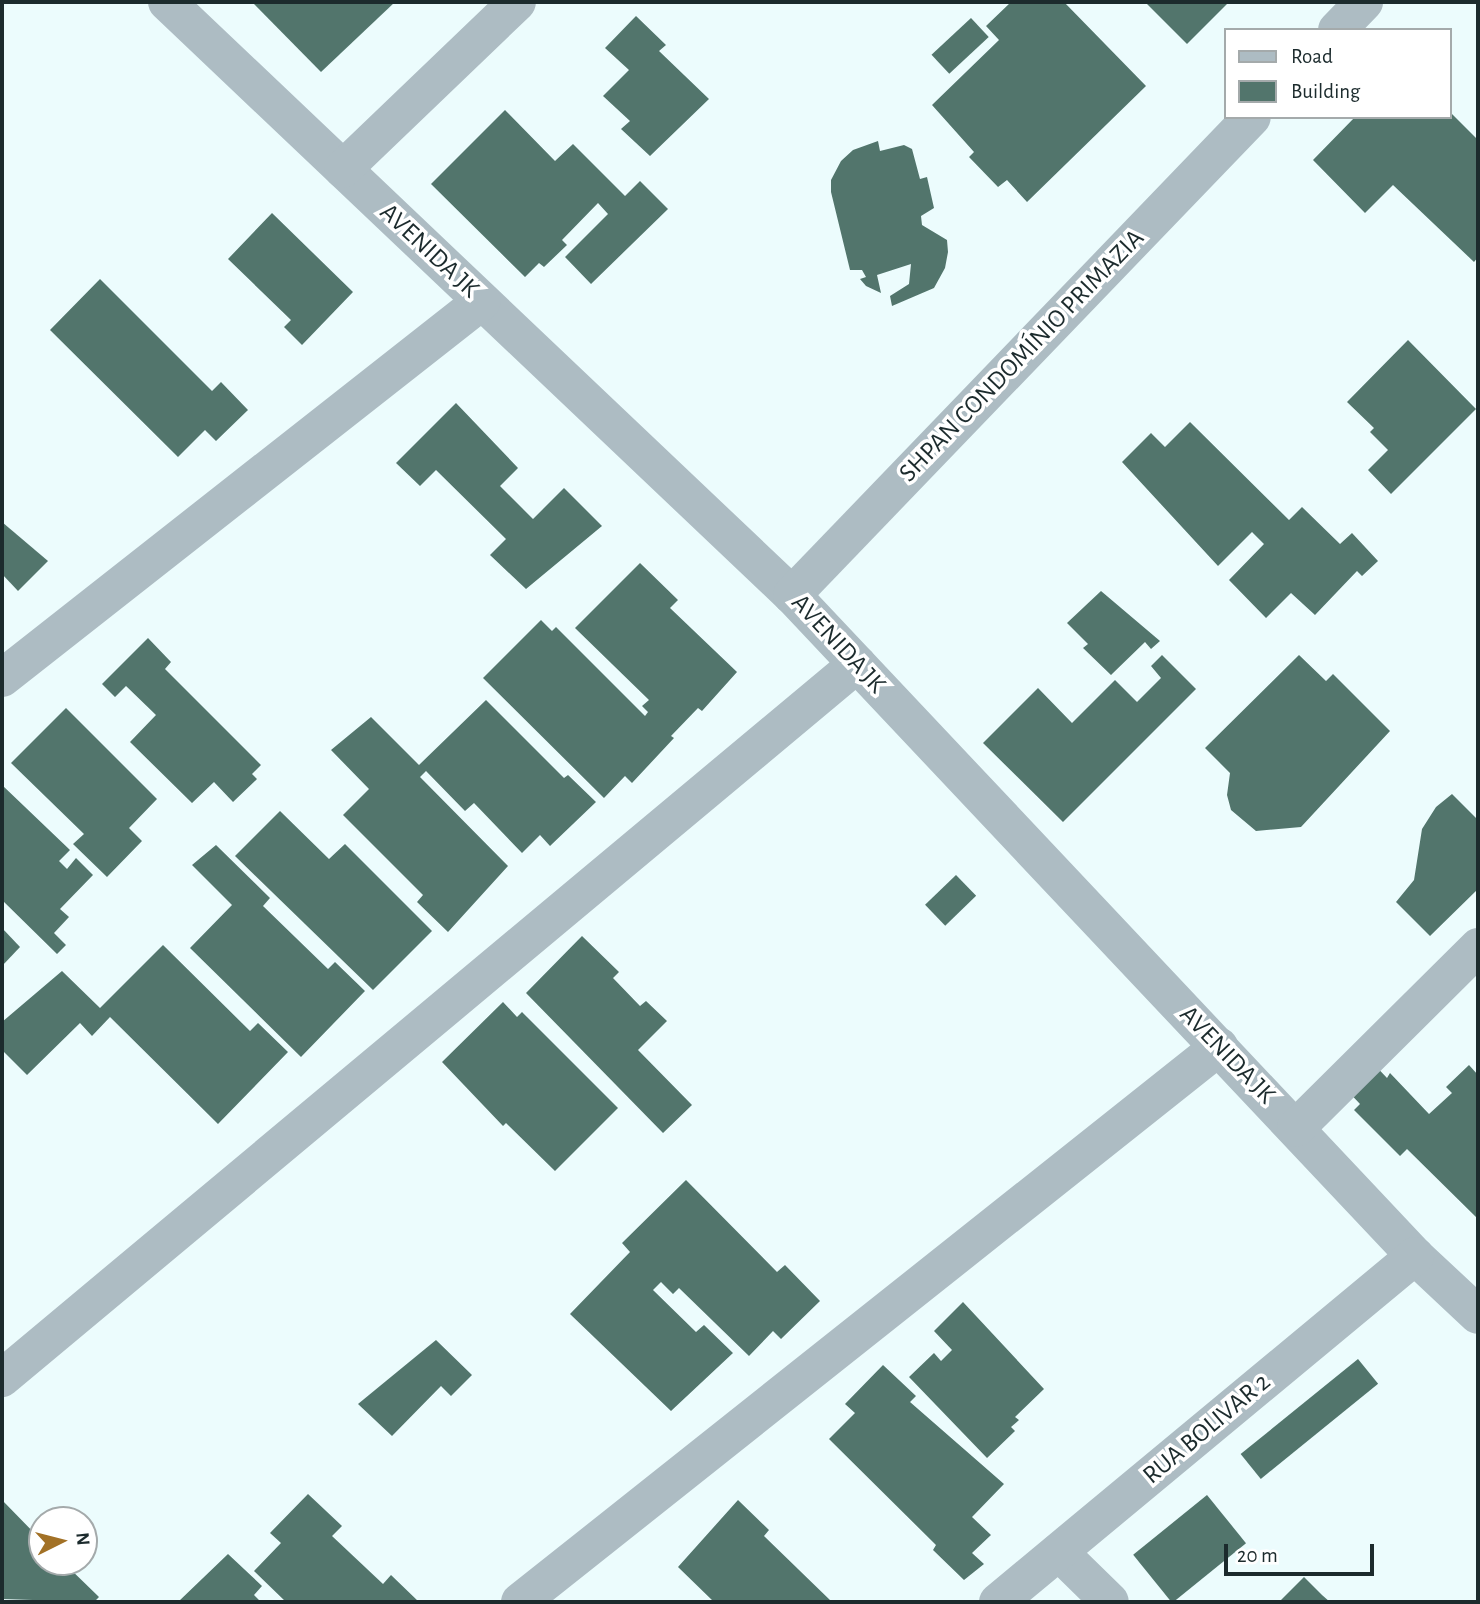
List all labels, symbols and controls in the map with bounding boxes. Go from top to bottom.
legend [1224,28,1452,119]
text: Road [1291,46,1333,67]
text: Building [1291,81,1360,102]
street label: AVENIDA JK [373,197,485,305]
street label: SHPAN CONDOMÍNIO PRIMAZIA [893,223,1151,489]
street label: AVENIDA JK [784,588,892,700]
street label: AVENIDA JK [1173,999,1281,1111]
street label: RUA BOLIVAR 2 [1137,1367,1277,1491]
north arrow [28,1506,98,1576]
scale bar [1228,1530,1378,1574]
text: N [72,1531,93,1547]
text: 20 m [1237,1545,1278,1566]

